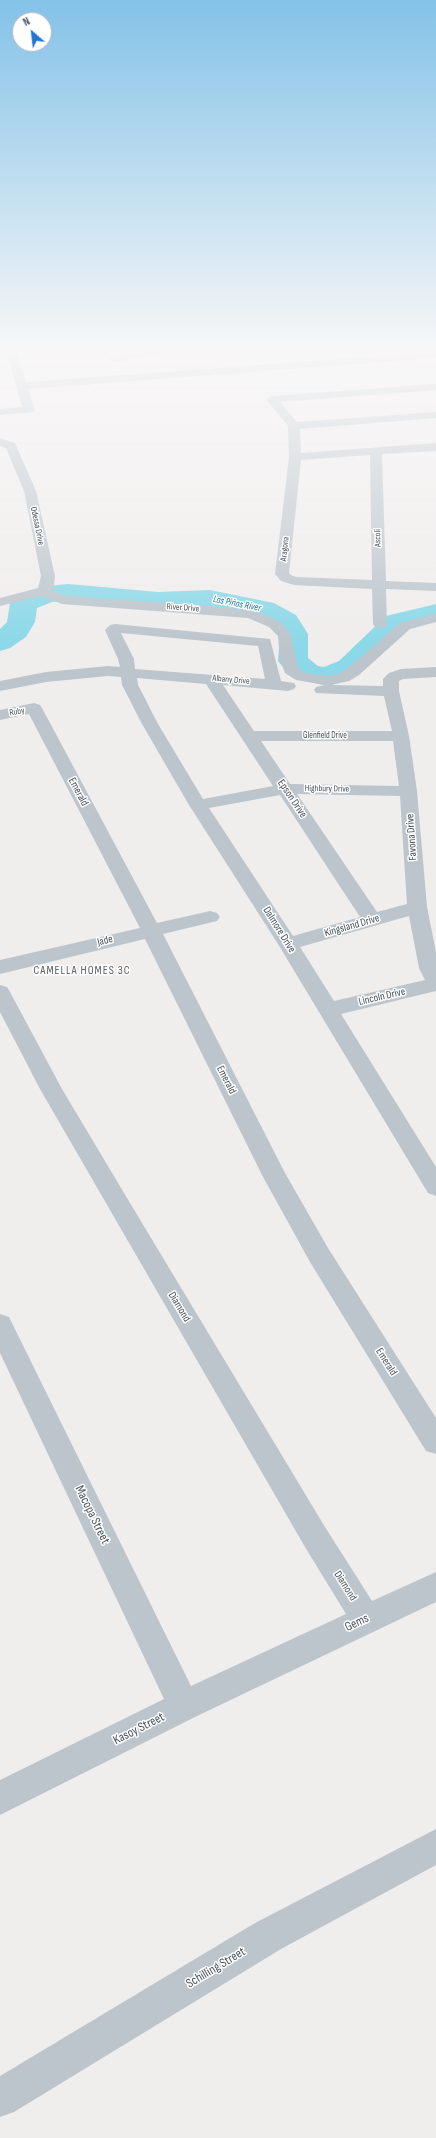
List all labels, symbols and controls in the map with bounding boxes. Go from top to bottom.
north arrow [12,12,52,52]
text: N [21,15,32,29]
street label: Odessa Drive [28,506,46,546]
street label: Ascoli [372,529,384,547]
street label: Aragona [278,536,292,562]
water label: Las Piñas River [212,593,262,615]
street label: River Drive [166,601,200,615]
street label: Albany Drive [212,673,250,687]
street label: Ruby [9,705,25,719]
street label: Glenfield Drive [303,731,347,741]
street label: Emerald [65,776,91,808]
street label: Epson Drive [274,777,310,821]
street label: Highbury Drive [305,783,349,795]
street label: Favona Drive [404,813,420,861]
street label: Dalmore Drive [260,905,298,955]
street label: Kingsland Drive [323,912,381,940]
street label: Jade [96,933,114,949]
district label: CAMELLA HOMES 3C [33,964,131,978]
street label: Lincoln Drive [357,985,407,1009]
street label: Emerald [213,1064,239,1096]
street label: Diamond [165,1290,193,1324]
street label: Emerald [372,1346,400,1378]
street label: Macopa Street [71,1483,113,1547]
street label: Diamond [331,1569,359,1603]
street label: Gems [342,1611,372,1635]
street label: Kasoy Street [111,1709,167,1749]
street label: Schilling Street [183,1944,249,1992]

